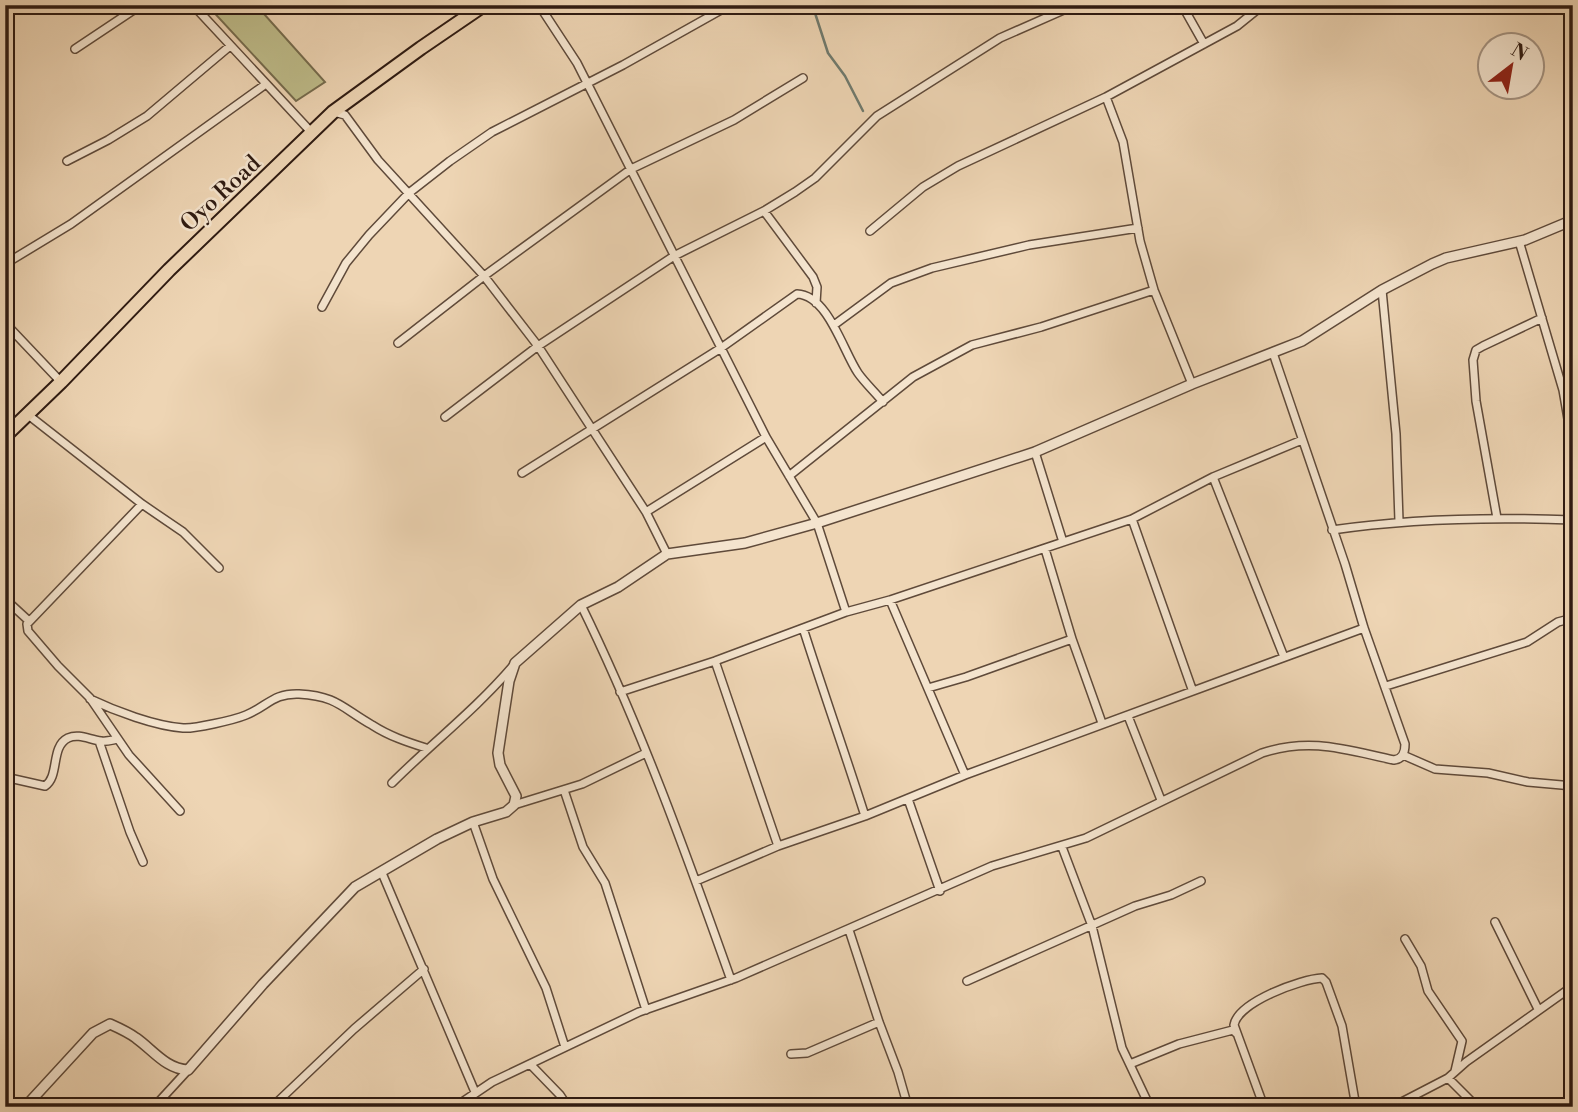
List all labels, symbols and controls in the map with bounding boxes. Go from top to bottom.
north arrow [1476,32,1546,102]
text: N [1507,38,1532,66]
street label: Oyo Road [175,149,267,238]

